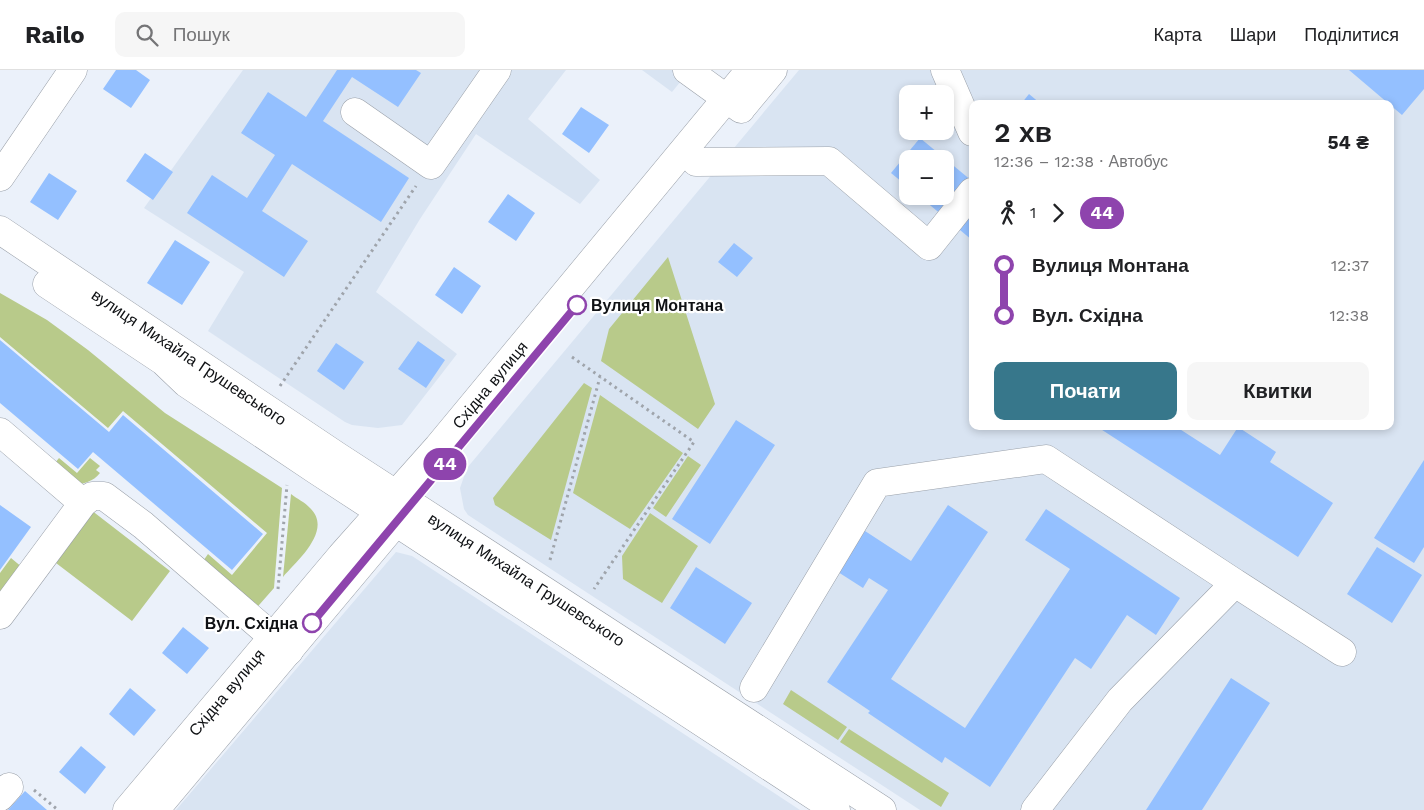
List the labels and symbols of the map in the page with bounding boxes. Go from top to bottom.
street label: вулиця Михайла Грушевського [88,285,290,429]
marker: Вулиця Монтана [567,295,587,315]
place label: Вулиця Монтана [591,296,723,315]
street label: Східна вулиця [448,337,531,432]
line badge: 44 [422,448,468,480]
street label: вулиця Михайла Грушевського [425,509,629,650]
marker: Вул. Східна [302,613,322,633]
place label: Вул. Східна [205,614,298,633]
street label: Східна вулиця [184,645,268,740]

